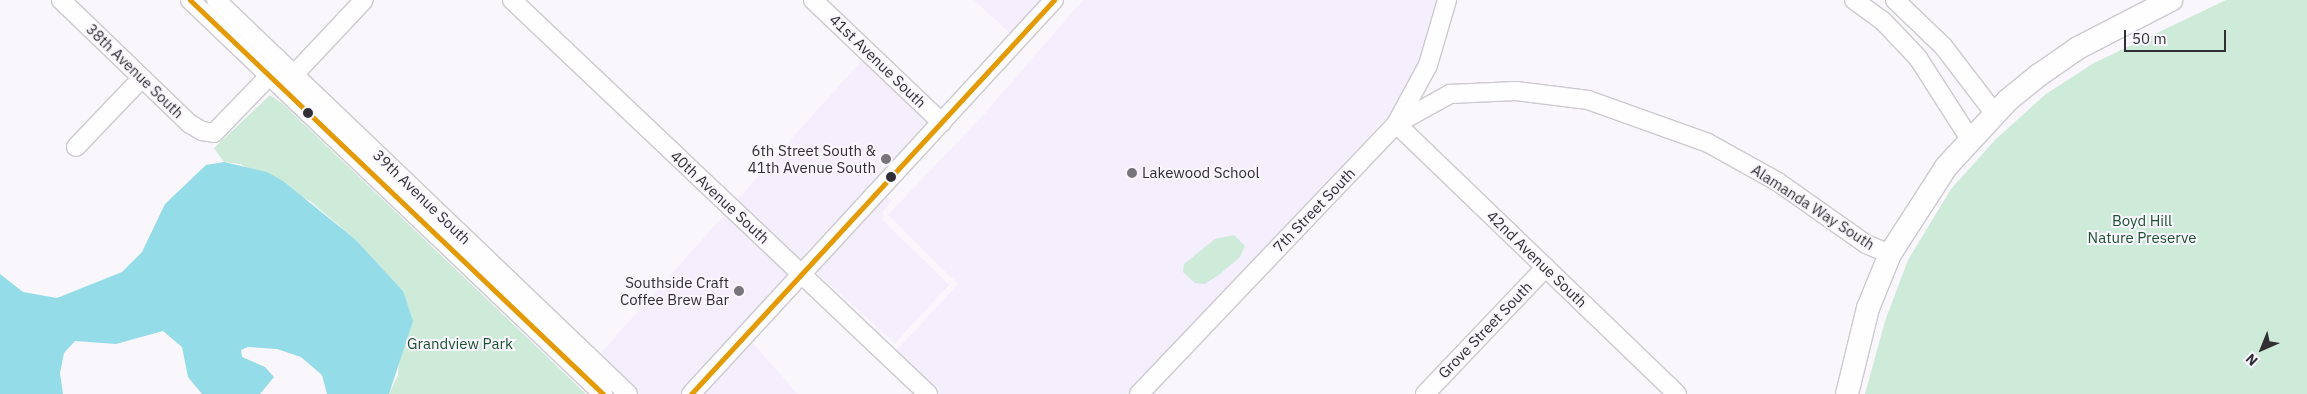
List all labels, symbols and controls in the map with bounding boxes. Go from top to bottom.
street label: 41st Avenue South [826,10,930,112]
street label: 38th Avenue South [83,20,187,122]
scale bar [2127,20,2230,52]
text: 50 m [2132,29,2167,48]
unlabelled marker [303,108,313,118]
place label: 6th Street South & 41th Avenue South [748,141,876,176]
street label: 39th Avenue South [370,146,474,248]
street label: 40th Avenue South [667,147,773,247]
marker: 6th Street South & 41th Avenue South [880,153,892,165]
street label: Alamanda Way South [1748,160,1878,254]
place label: Lakewood School [1142,164,1259,182]
street label: 7th Street South [1269,164,1359,256]
marker: Lakewood School [1126,167,1138,179]
unlabelled marker [886,172,896,182]
street label: 42nd Avenue South [1483,207,1591,311]
park label: Boyd Hill Nature Preserve [2088,211,2196,246]
place label: Southside Craft Coffee Brew Bar [620,273,729,308]
street label: Grove Street South [1434,278,1536,382]
marker: Southside Craft Coffee Brew Bar [733,285,745,297]
north arrow [2237,324,2287,374]
park label: Grandview Park [407,335,513,353]
text: N [2242,350,2261,370]

